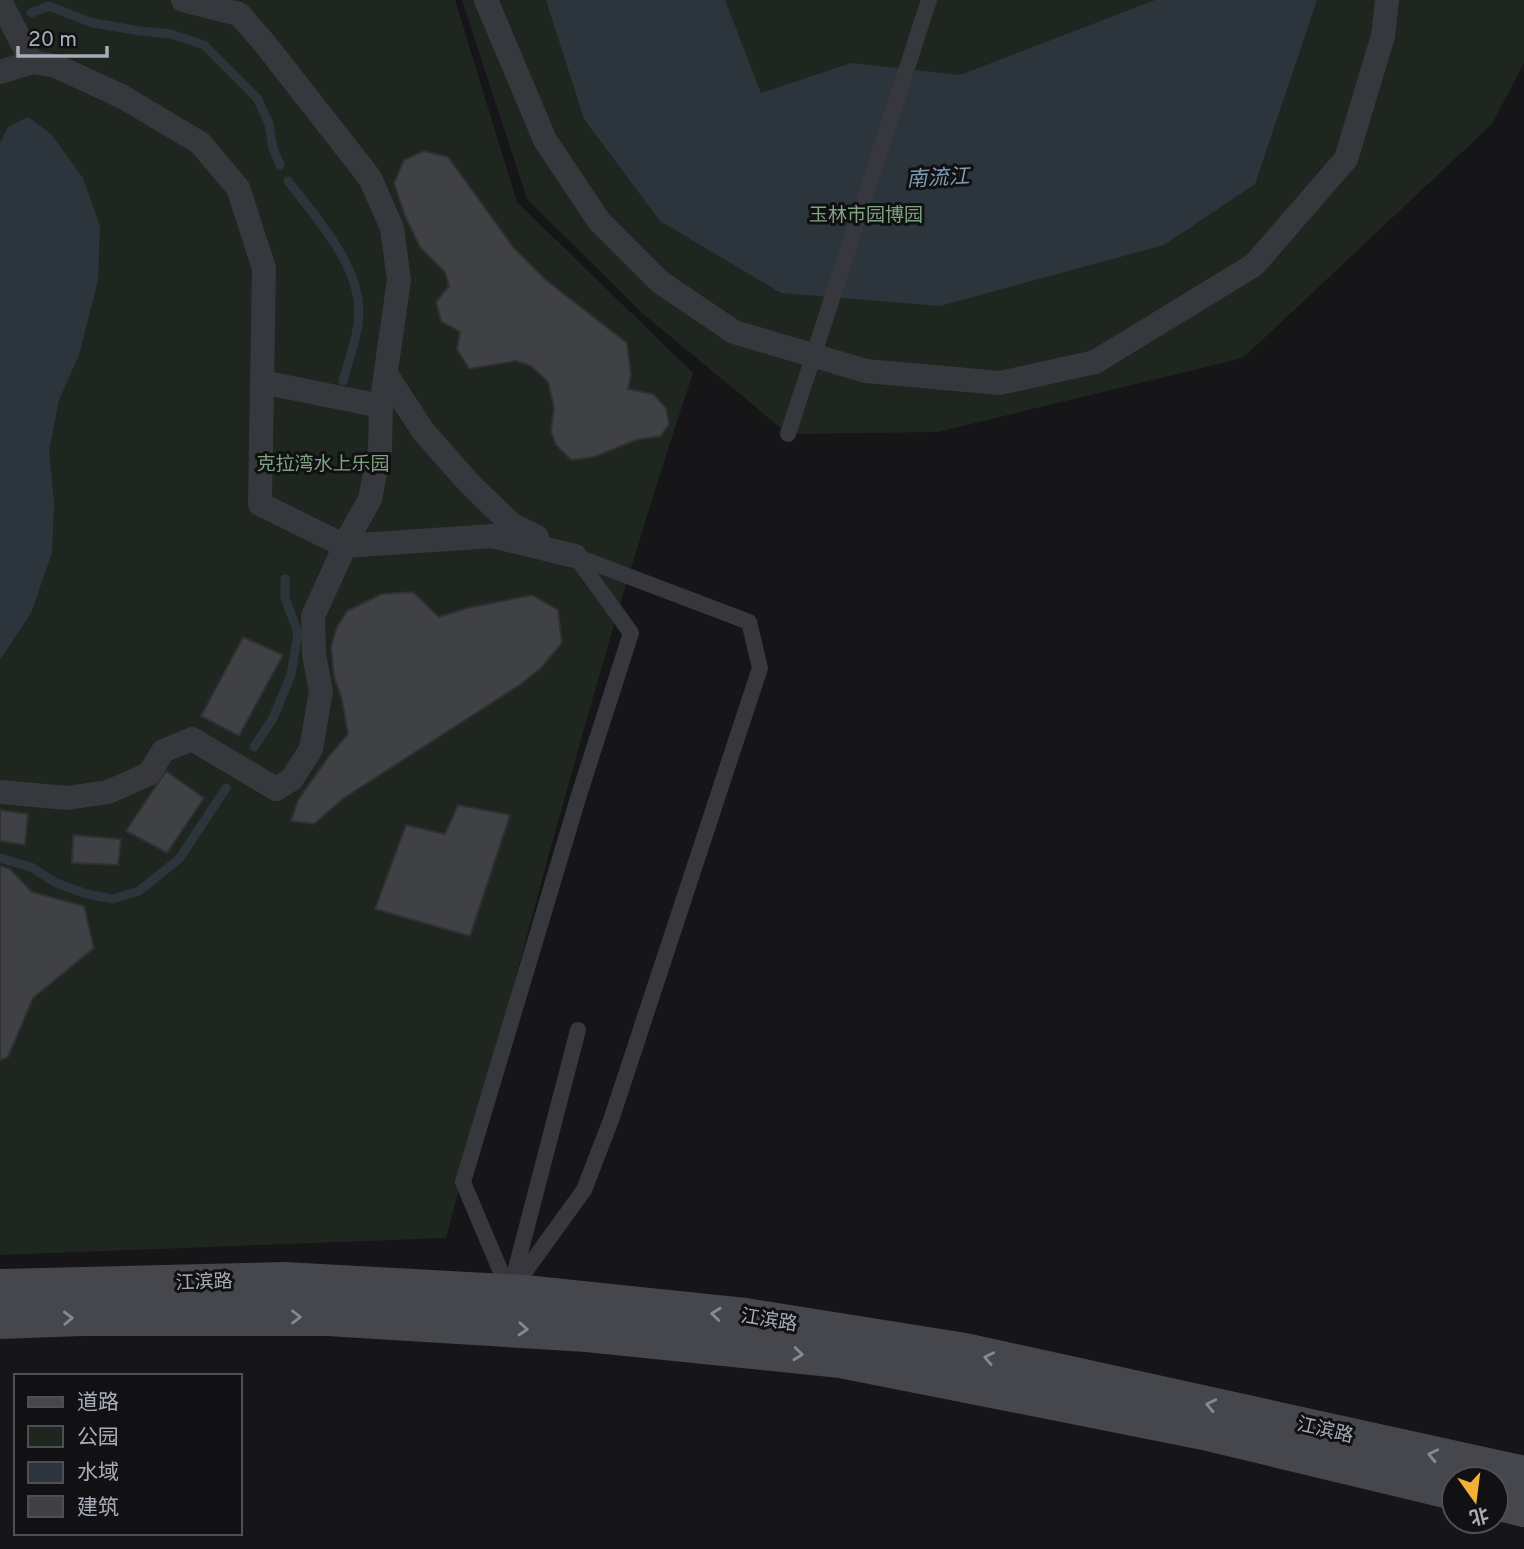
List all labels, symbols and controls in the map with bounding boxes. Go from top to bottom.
scale bar [18,14,107,58]
text: 20 m [28,27,77,54]
water label: 南流江 [906,164,972,194]
park label: 玉林市园博园 [809,204,923,228]
park label: 克拉湾水上乐园 [256,453,390,477]
street label: 江滨路 [175,1270,233,1296]
street label: 江滨路 [739,1305,799,1337]
one-way arrow [710,1307,721,1322]
one-way arrow [291,1309,301,1325]
one-way arrow [63,1310,74,1325]
one-way arrow [518,1321,529,1336]
one-way arrow [792,1347,804,1362]
one-way arrow [983,1351,995,1366]
legend [14,1374,242,1535]
text: 道路 [77,1390,119,1417]
one-way arrow [1206,1399,1218,1414]
street label: 江滨路 [1295,1413,1355,1449]
text: 公园 [77,1425,119,1452]
one-way arrow [1428,1449,1440,1463]
text: 水域 [77,1460,119,1487]
north arrow [1440,1465,1510,1535]
text: 建筑 [77,1495,119,1522]
text: 北 [1467,1501,1491,1528]

